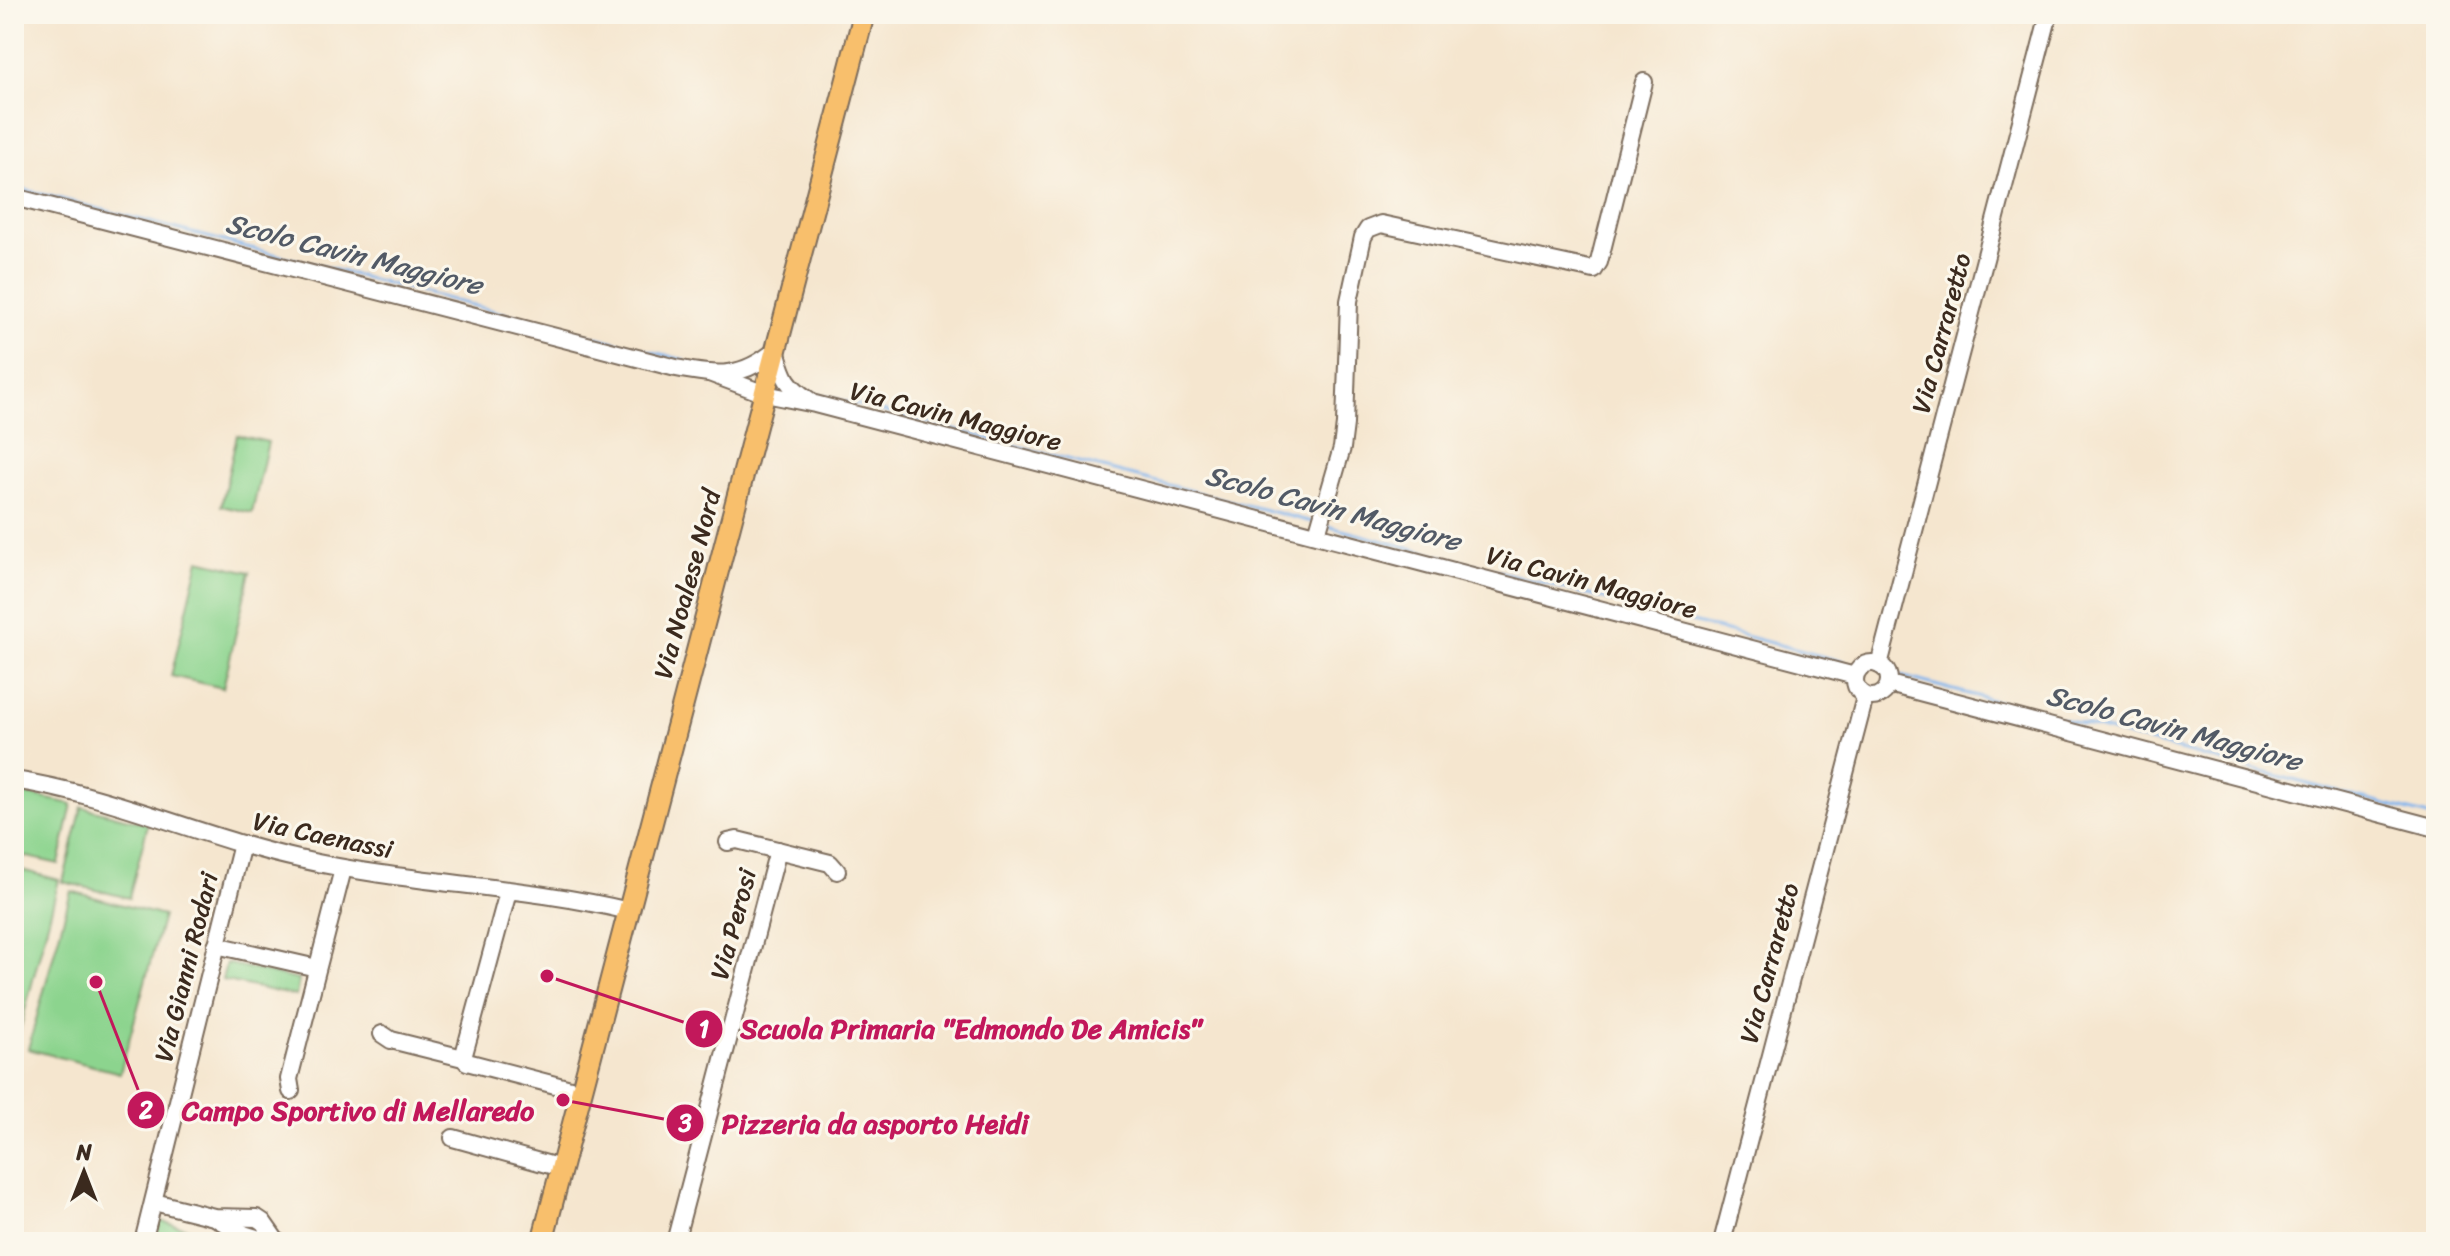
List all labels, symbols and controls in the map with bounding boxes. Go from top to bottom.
water label: Scolo Cavin Maggiore [221,198,490,310]
street label: Via Carraretto [1898,247,1985,418]
street label: Via Cavin Maggiore [845,367,1067,465]
water label: Scolo Cavin Maggiore [1200,450,1469,566]
street label: Via Noalese Nord [640,482,735,684]
street label: Via Cavin Maggiore [1481,532,1703,632]
water label: Scolo Cavin Maggiore [2041,670,2310,786]
street label: Via Caenassi [249,798,398,872]
street label: Via Perosi [696,863,770,985]
street label: Via Gianni Rodari [140,866,232,1067]
street label: Via Carraretto [1726,877,1813,1048]
callout: Scuola Primaria "Edmondo De Amicis" [684,1003,1218,1055]
text: Scuola Primaria "Edmondo De Amicis" [739,1004,1204,1053]
text: 1 [699,1008,709,1050]
callout: Campo Sportivo di Mellaredo [126,1084,550,1136]
text: Campo Sportivo di Mellaredo [181,1086,535,1135]
text: 2 [138,1089,153,1131]
callout: Pizzeria da asporto Heidi [665,1097,1045,1149]
text: Pizzeria da asporto Heidi [721,1099,1030,1148]
text: 3 [677,1102,692,1144]
north arrow [44,1132,124,1212]
text: N [75,1133,92,1172]

